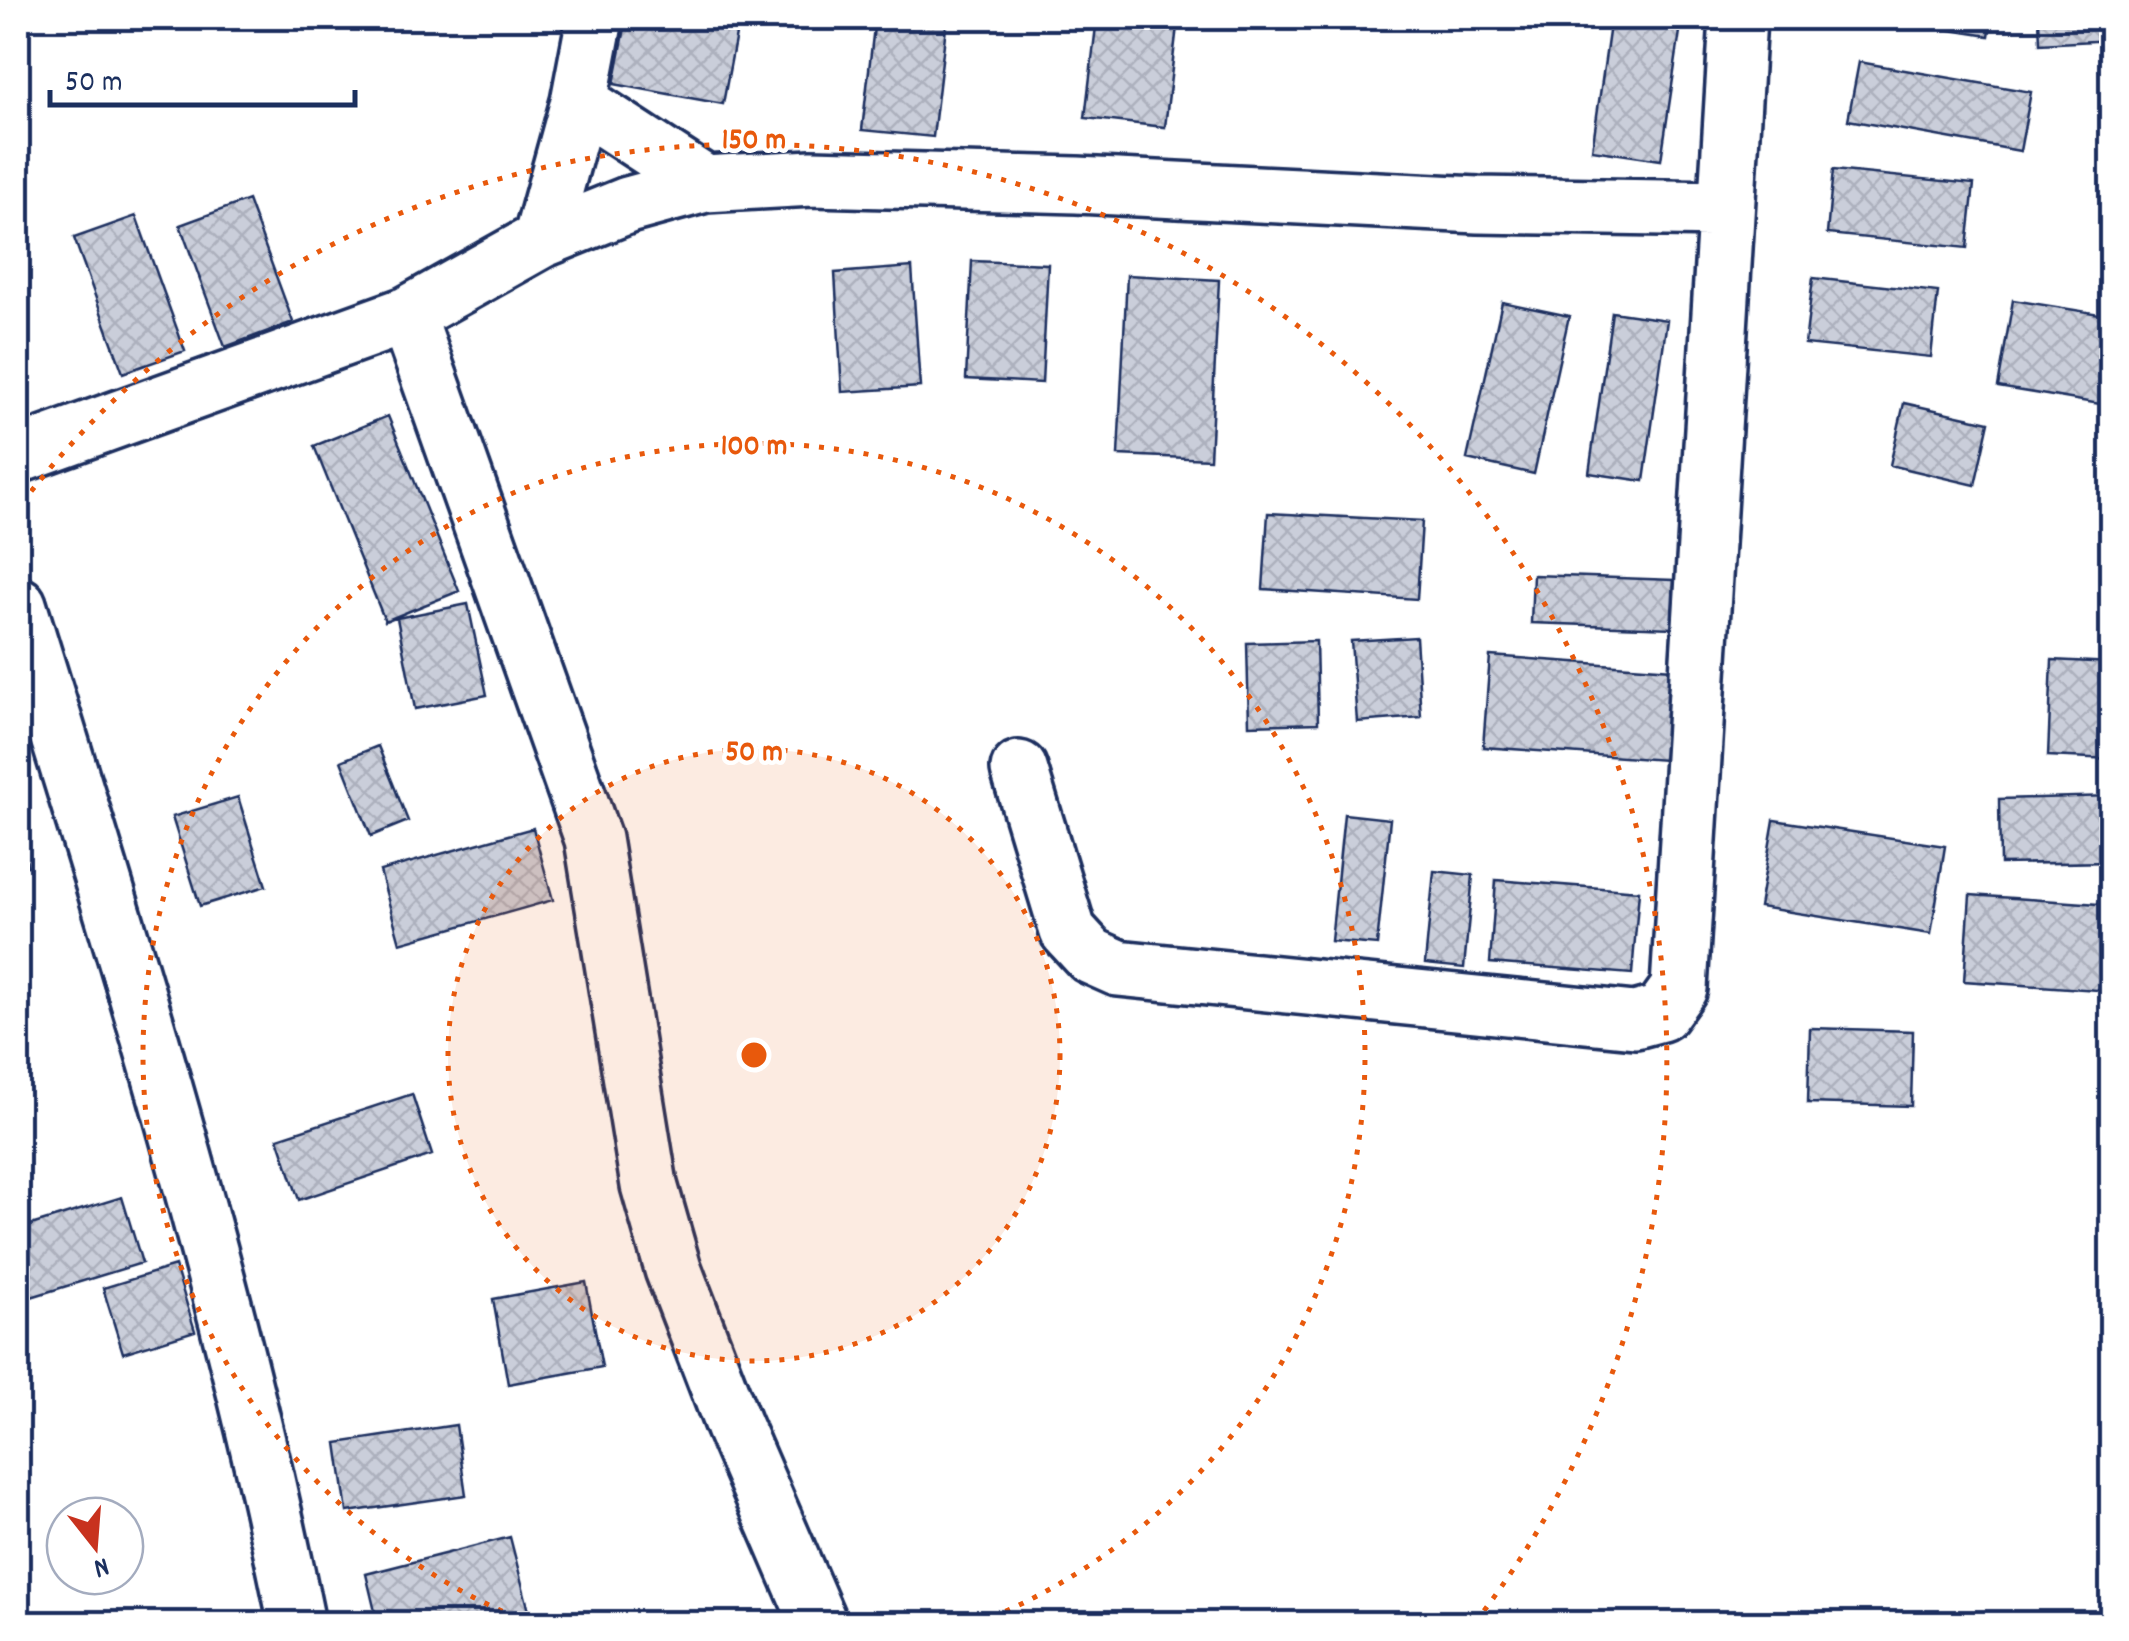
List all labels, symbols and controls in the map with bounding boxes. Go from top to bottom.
scale bar [50,45,355,107]
text: 50 m [65,63,123,106]
text: 150 m [722,121,786,164]
text: 100 m [721,427,787,470]
text: 50 m [725,733,783,776]
centre of rings [736,1037,772,1073]
north arrow [45,1496,145,1596]
text: N [88,1544,113,1586]

